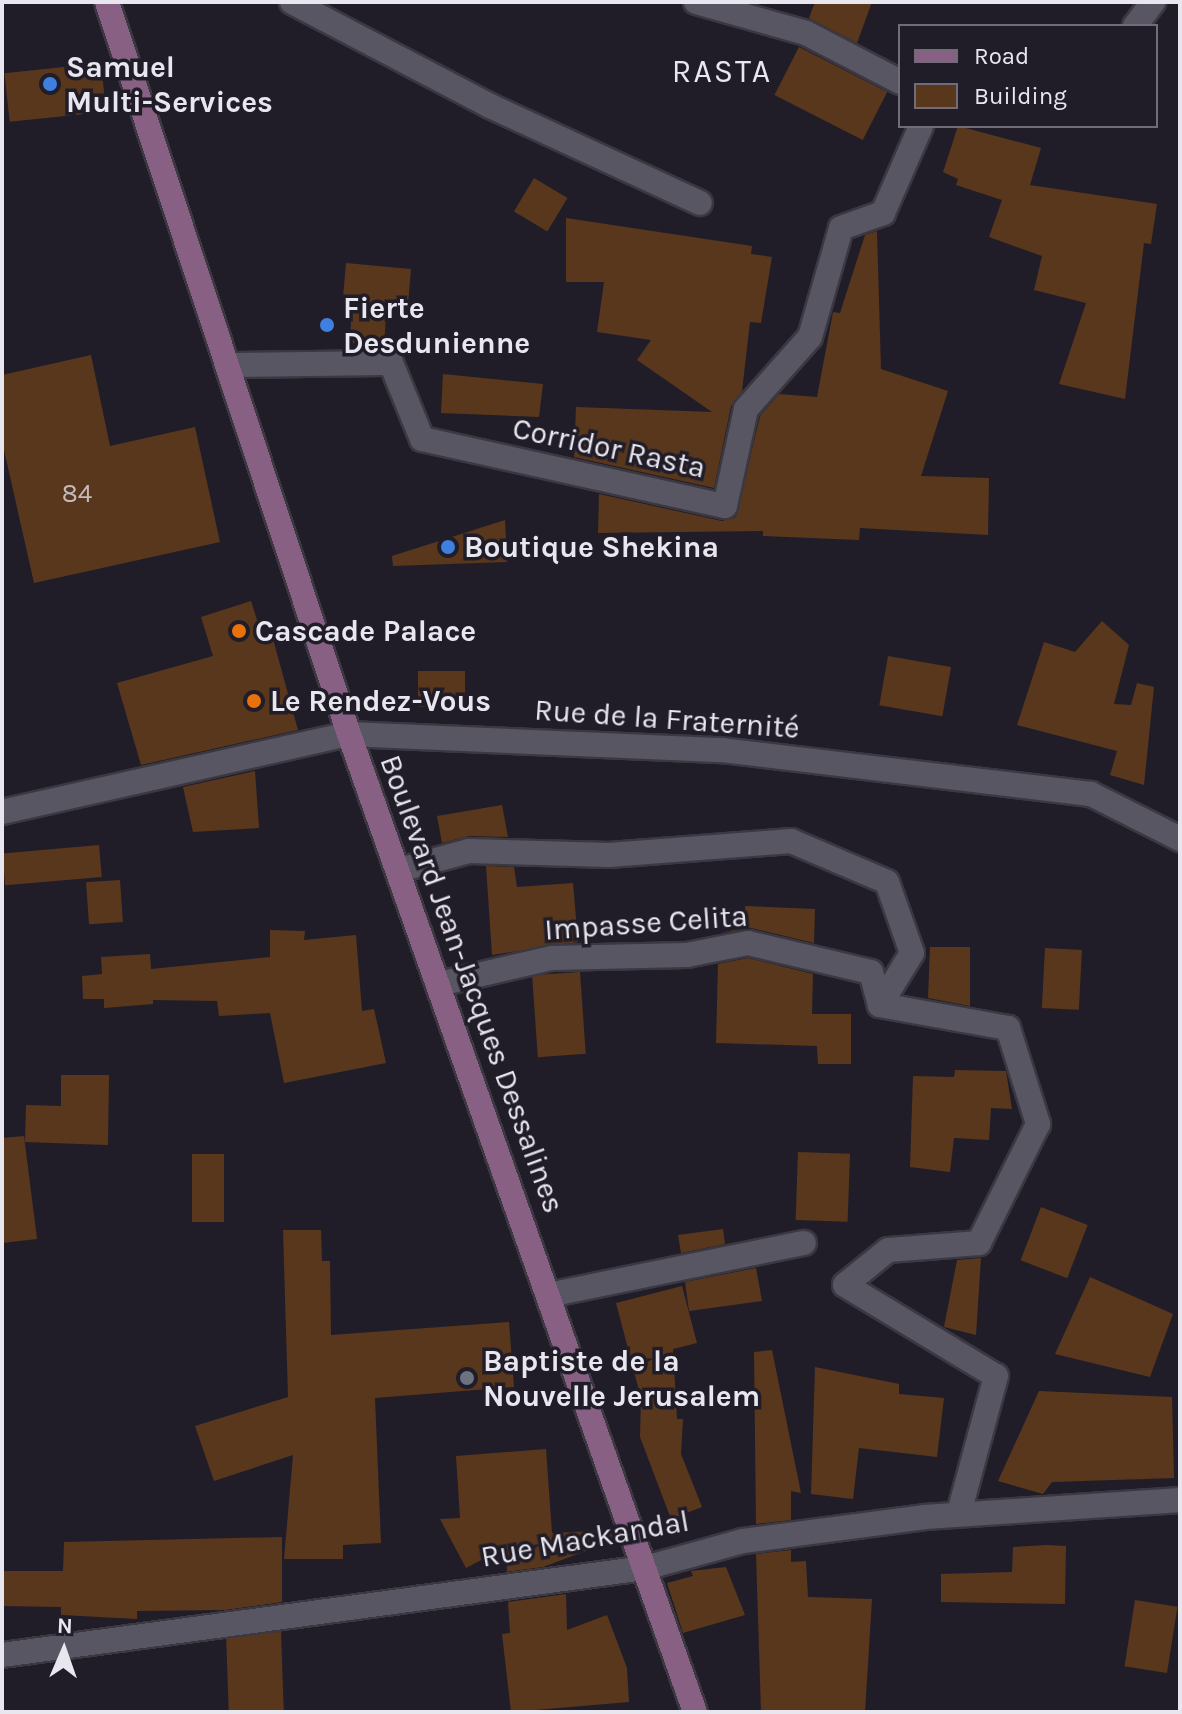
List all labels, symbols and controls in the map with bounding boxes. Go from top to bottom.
legend [898,24,1158,128]
text: Road [974,42,1029,70]
place label: Samuel Multi-Services [66,49,273,120]
district label: RASTA [672,53,772,91]
marker: Samuel Multi-Services [41,75,59,93]
text: Building [974,82,1067,110]
place label: Fierte Desdunienne [343,290,530,360]
marker: Fierte Desdunienne [318,316,336,334]
street label: Corridor Rasta [509,410,709,486]
house number: 84 [62,478,92,510]
place label: Boutique Shekina [464,529,719,565]
marker: Boutique Shekina [439,538,457,556]
place label: Cascade Palace [255,613,476,649]
marker: Cascade Palace [230,622,248,640]
place label: Le Rendez-Vous [270,683,491,719]
marker: Le Rendez-Vous [245,692,263,710]
street label: Rue de la Fraternité [533,692,801,746]
street label: Boulevard Jean-Jacques Dessalines [372,750,572,1218]
street label: Impasse Celita [543,898,749,948]
place label: Baptiste de la Nouvelle Jerusalem [483,1343,760,1414]
marker: Baptiste de la Nouvelle Jerusalem [458,1369,476,1387]
street label: Rue Mackandal [478,1503,692,1575]
north arrow [24,1610,104,1690]
text: N [56,1613,73,1639]

